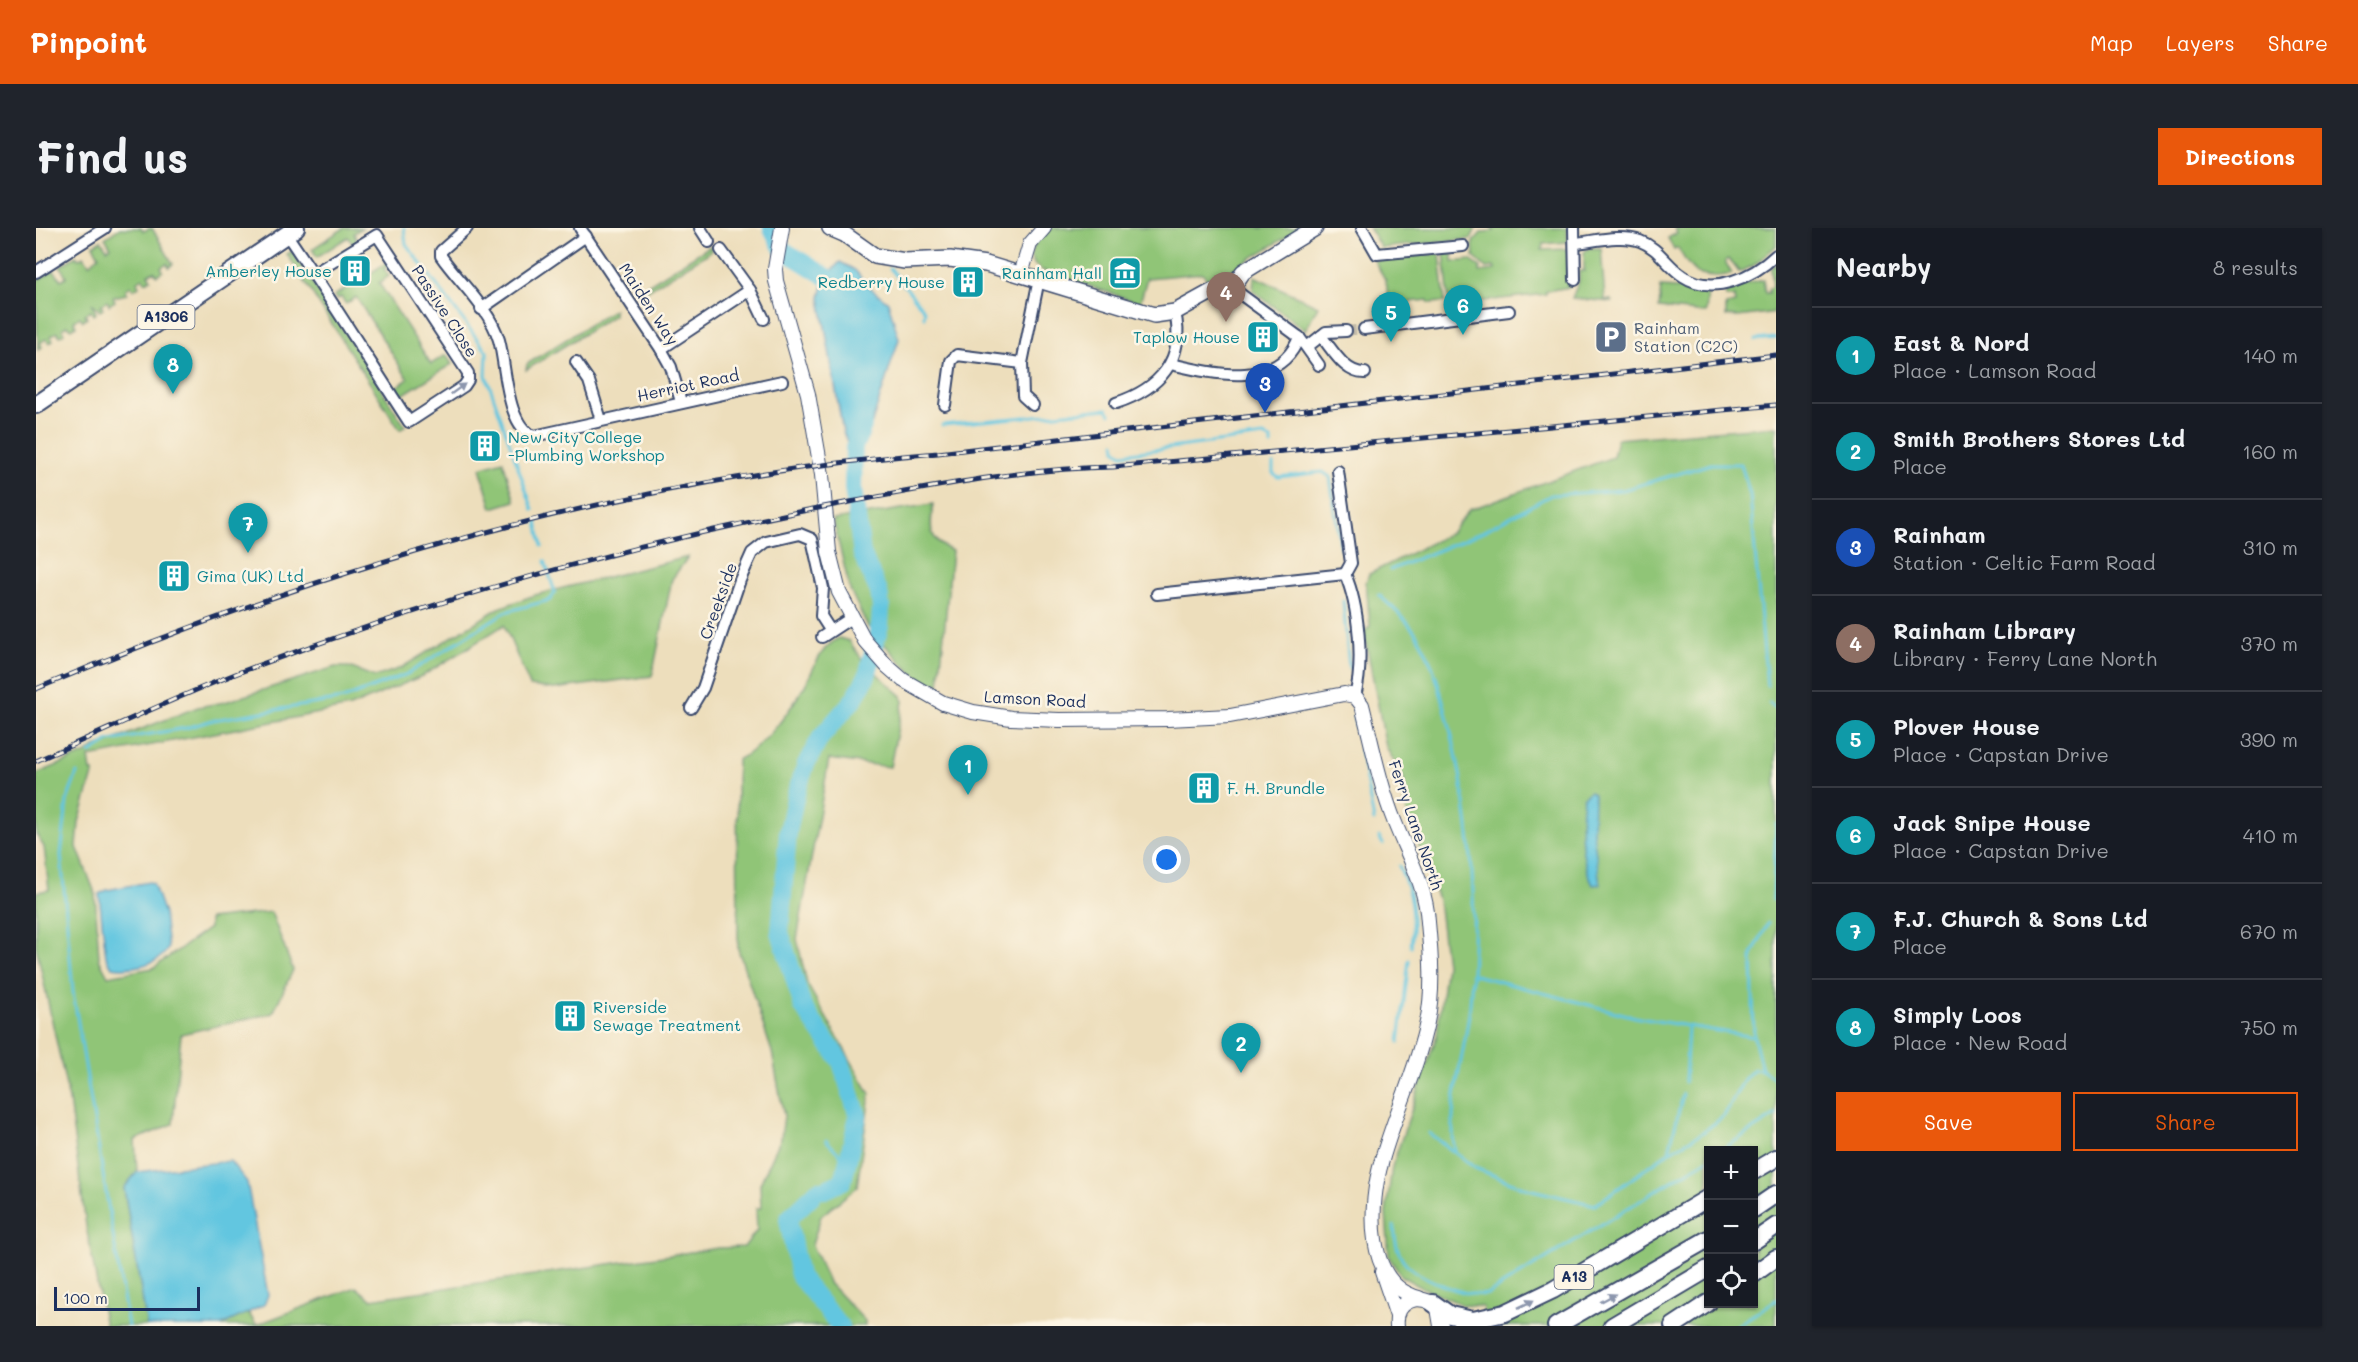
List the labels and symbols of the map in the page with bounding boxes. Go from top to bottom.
building icon: Amberley House [337,253,373,289]
museum icon: Rainham Hall [1107,255,1143,291]
street label: Maiden Way [615,259,684,349]
place label: Amberley House [205,260,332,281]
street label: Passive Close [408,260,483,361]
place label: Rainham Hall [1002,262,1102,283]
building icon: Redberry House [950,264,986,300]
place label: Redberry House [818,271,945,292]
pin: 4 [1206,272,1246,322]
pin: 6 [1444,285,1482,335]
pin: 5 [1372,292,1410,342]
road number: A1306 [138,305,194,329]
place label: Rainham Station (C2C) [1634,317,1738,356]
building icon: Taplow House [1245,319,1281,355]
parking icon: Rainham Station (C2C) [1593,319,1629,355]
place label: Taplow House [1133,326,1240,347]
pin: 8 [154,344,192,394]
street label: Herriot Road [635,363,741,406]
pin: 3 [1246,364,1284,413]
one-way arrow [449,383,465,395]
place label: New City College -Plumbing Workshop [508,426,665,465]
building icon: New City College -Plumbing Workshop [467,428,503,464]
pin: 7 [228,504,268,553]
building icon: Gima (UK) Ltd [156,558,192,594]
street label: Creekside [694,559,741,642]
place label: Gima (UK) Ltd [197,565,304,586]
street label: Lamson Road [983,685,1087,712]
pin: 1 [948,746,988,795]
street label: Ferry Lane North [1384,757,1449,893]
building icon: F. H. Brundle [1186,770,1222,806]
place label: F. H. Brundle [1227,777,1325,798]
your location [1152,845,1181,874]
place label: Riverside Sewage Treatment [593,996,741,1035]
building icon: Riverside Sewage Treatment [552,998,588,1034]
pin: 2 [1222,1024,1260,1073]
road number: A13 [1554,1265,1594,1289]
scale bar [54,1284,200,1312]
one-way arrow [1599,1293,1616,1303]
one-way arrow [1517,1299,1534,1308]

